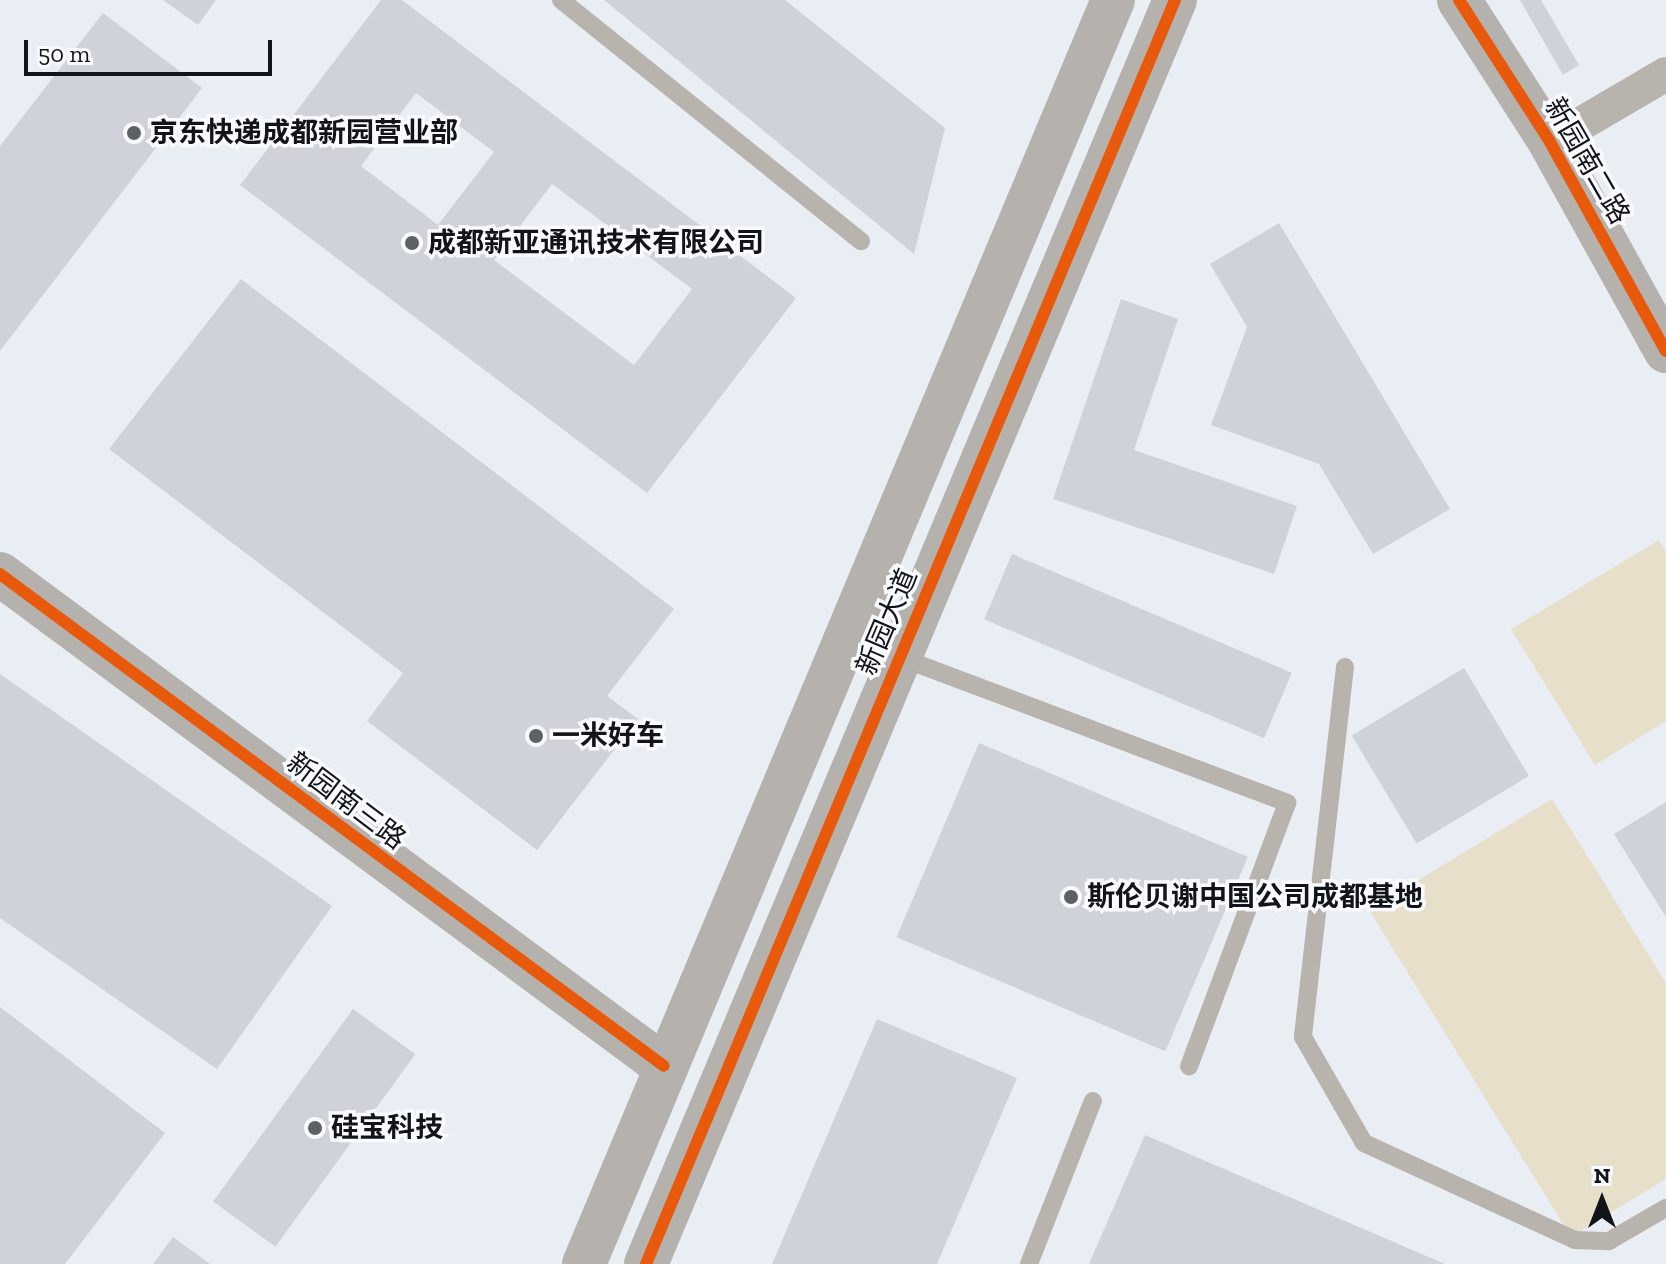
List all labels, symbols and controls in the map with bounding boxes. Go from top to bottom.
scale bar [28,24,276,74]
text: 50 m [38,39,90,68]
street label: 新园南二路 [1537,92,1637,230]
place label: 京东快递成都新园营业部 [150,116,458,150]
marker: 京东快递成都新园营业部 [125,124,143,142]
place label: 成都新亚通讯技术有限公司 [428,226,764,260]
marker: 成都新亚通讯技术有限公司 [403,234,421,252]
street label: 新园大道 [850,564,924,680]
place label: 一米好车 [552,719,664,753]
marker: 一米好车 [527,727,545,745]
street label: 新园南三路 [280,745,412,857]
place label: 斯伦贝谢中国公司成都基地 [1087,880,1423,914]
marker: 斯伦贝谢中国公司成都基地 [1062,888,1080,906]
place label: 硅宝科技 [331,1111,443,1145]
marker: 硅宝科技 [306,1119,324,1137]
north arrow [1562,1160,1642,1240]
text: N [1594,1162,1610,1189]

